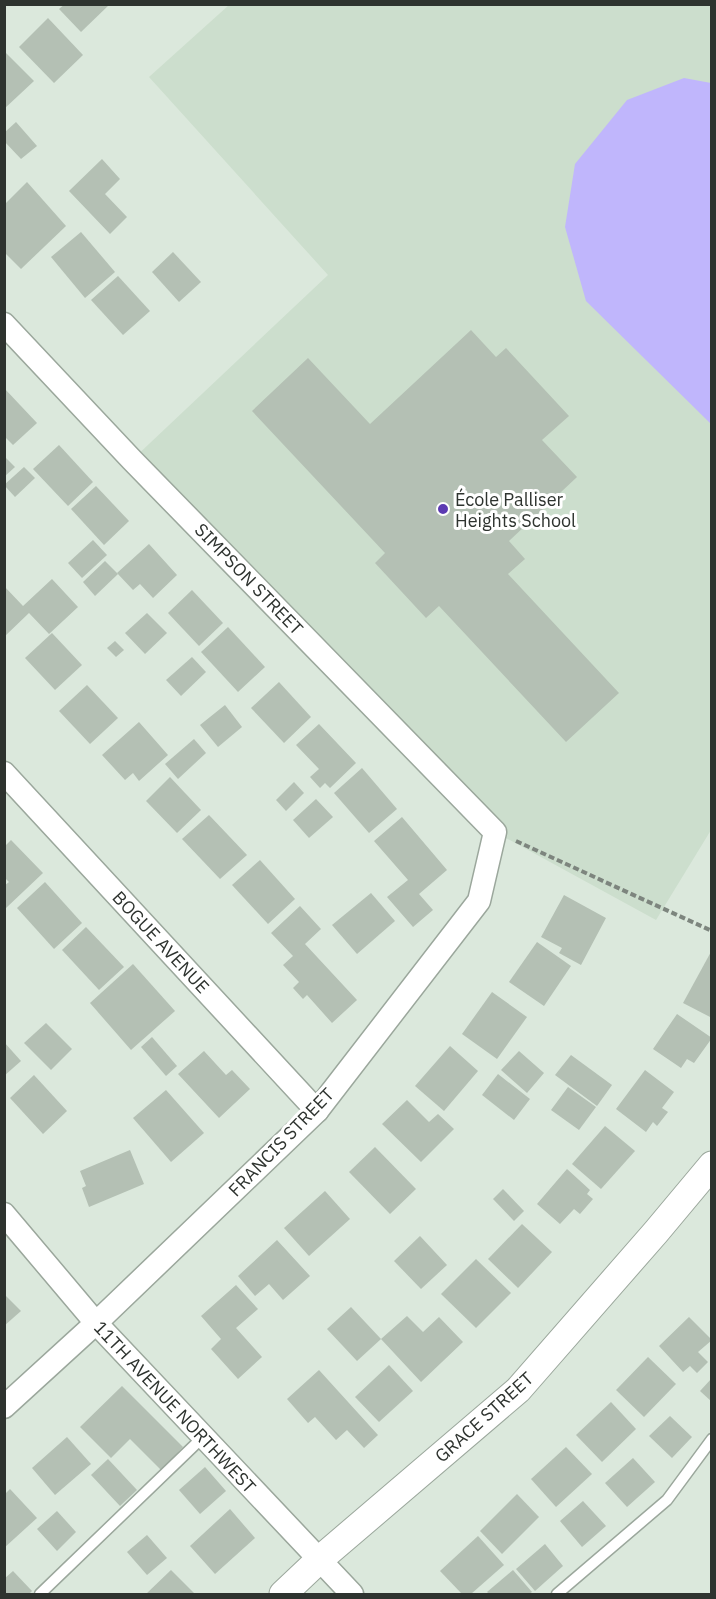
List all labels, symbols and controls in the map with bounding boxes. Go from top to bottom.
place label: École Palliser Heights School [455,488,576,532]
marker: École Palliser Heights School [436,502,450,516]
street label: SIMPSON STREET [190,518,308,640]
street label: BOGUE AVENUE [108,886,214,998]
street label: FRANCIS STREET [223,1083,339,1201]
street label: 11TH AVENUE NORTHWEST [89,1316,261,1498]
street label: GRACE STREET [430,1367,538,1467]

